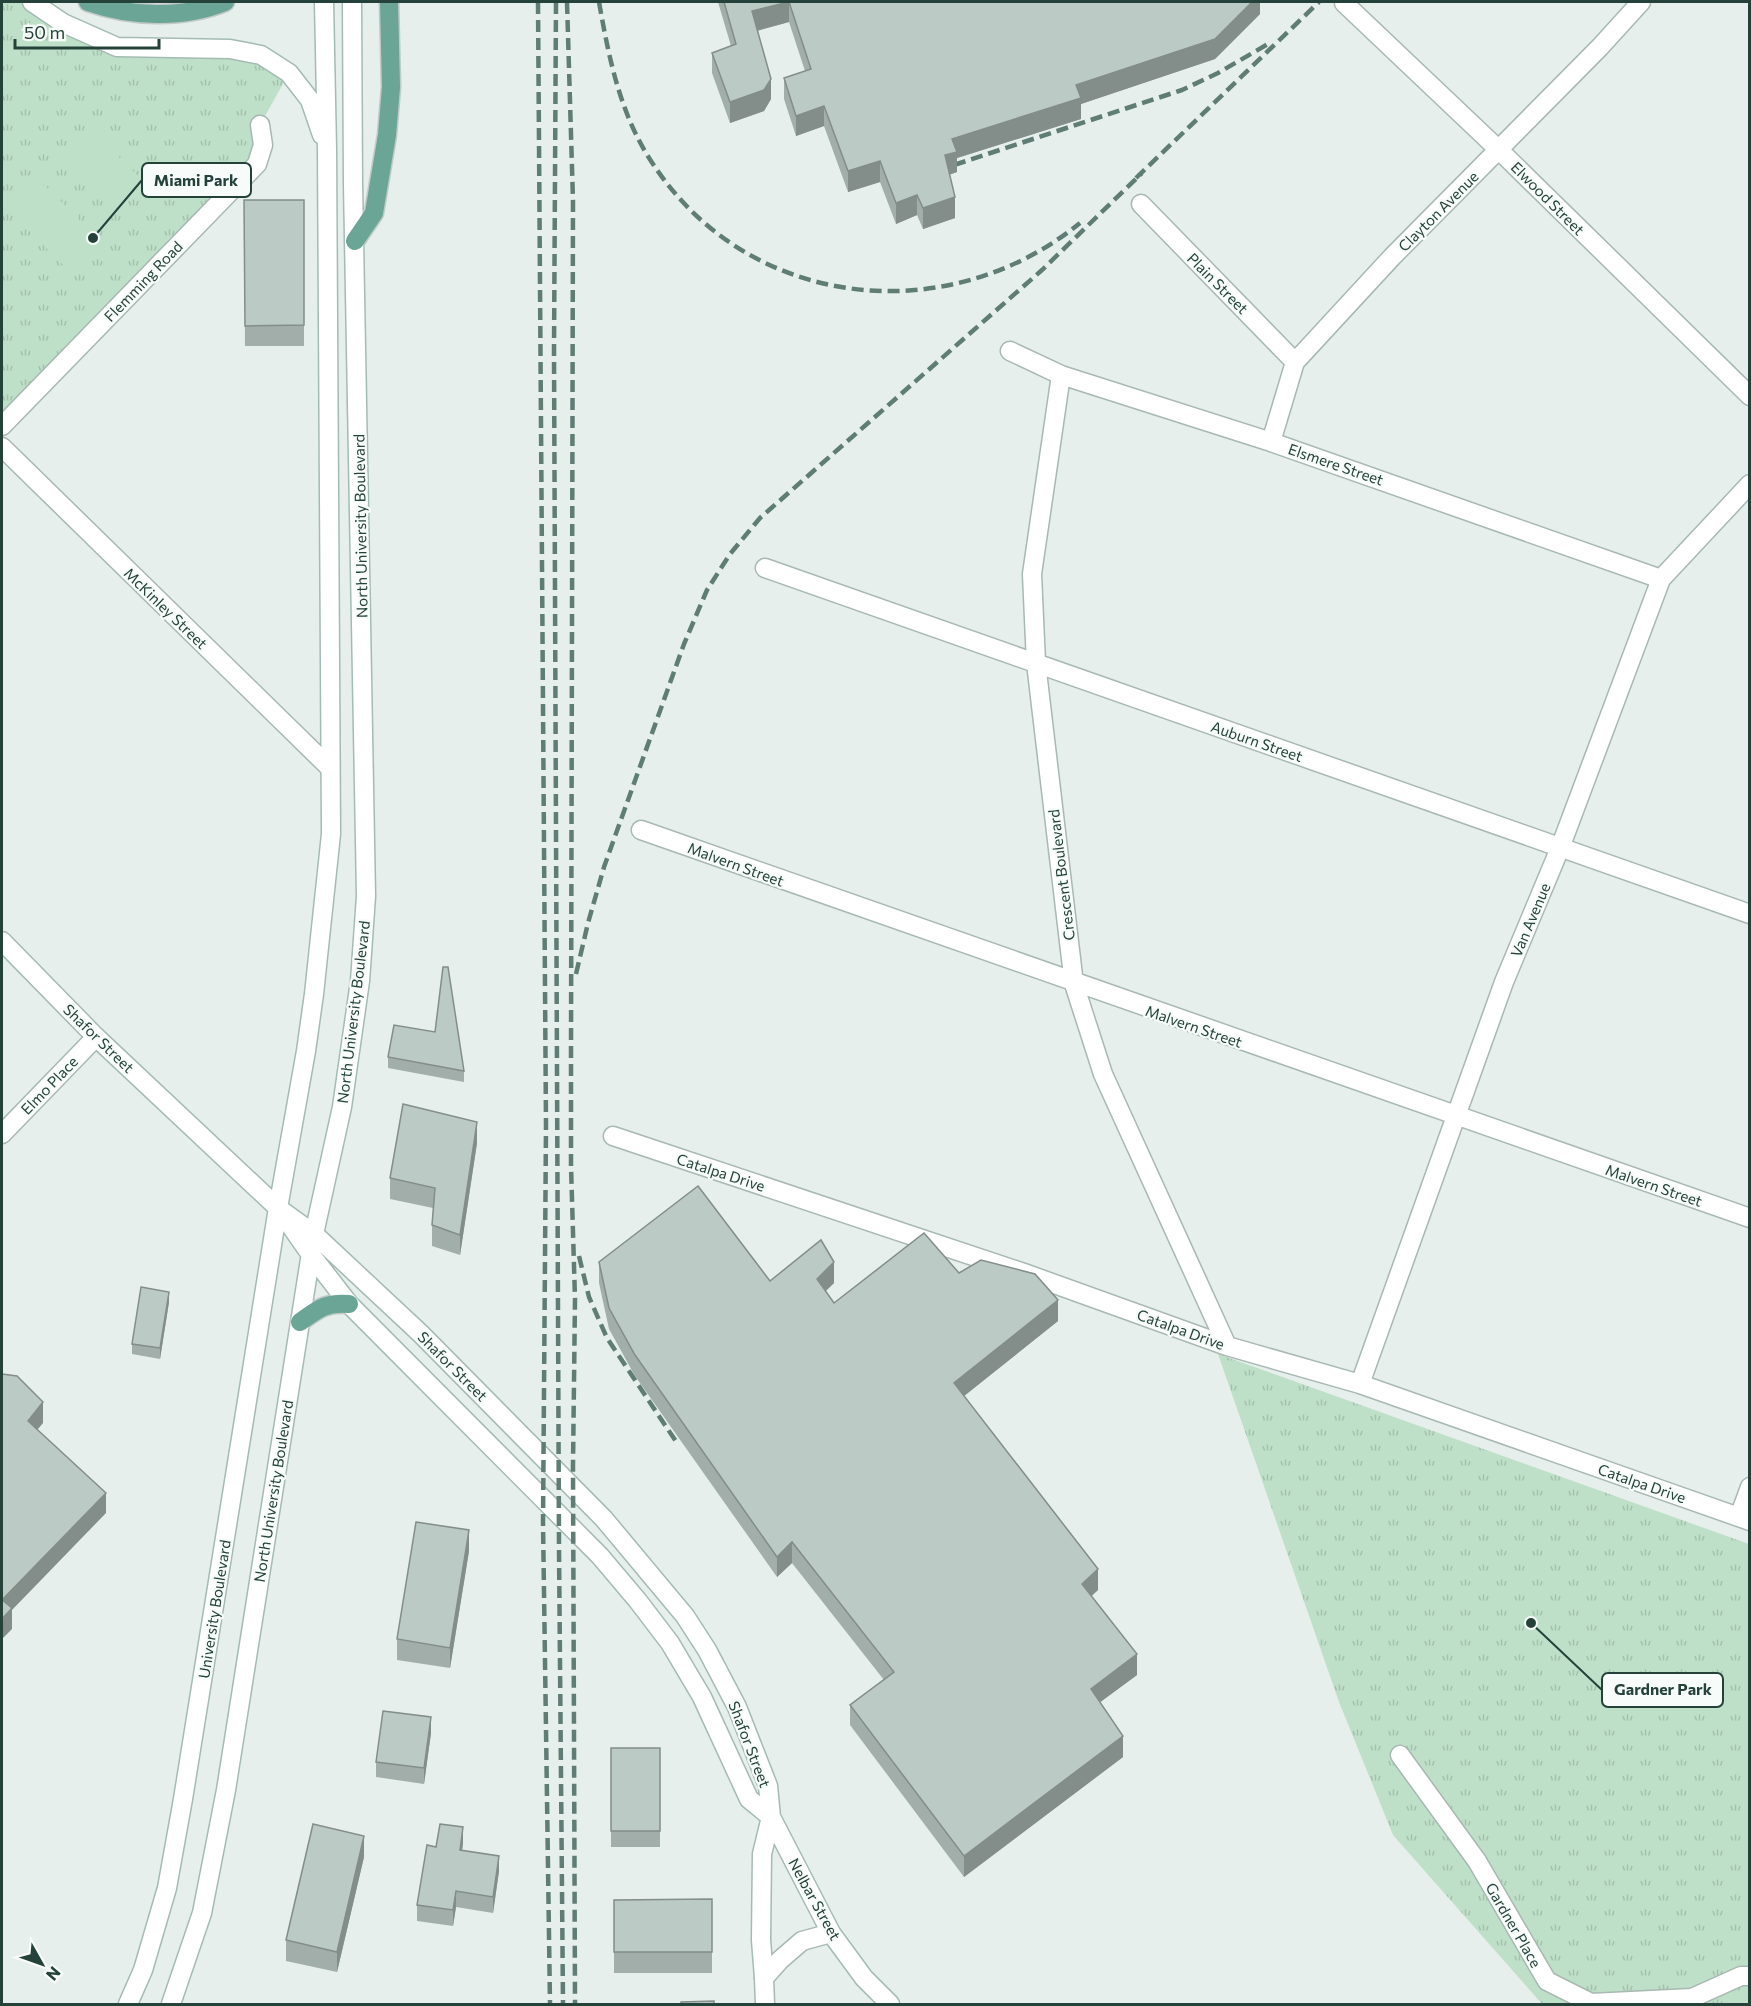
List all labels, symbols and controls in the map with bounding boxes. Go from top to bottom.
scale bar [15,12,159,50]
text: 50 m [24,21,65,43]
street label: Elwood Street [1508,158,1588,238]
callout: Miami Park [142,163,251,197]
street label: Clayton Avenue [1394,167,1482,255]
text: Miami Park [154,170,239,189]
street label: Flemming Road [100,237,186,325]
street label: Plain Street [1184,249,1252,317]
street label: North University Boulevard [349,434,371,618]
street label: Elsmere Street [1286,439,1386,489]
street label: McKinley Street [121,564,211,652]
street label: Auburn Street [1209,717,1305,765]
street label: Crescent Boulevard [1044,808,1078,942]
street label: Malvern Street [685,838,787,890]
street label: Van Avenue [1506,880,1554,960]
street label: North University Boulevard [333,920,373,1104]
street label: Shafor Street [60,1000,138,1076]
street label: Malvern Street [1143,1001,1245,1051]
street label: Elmo Place [17,1052,81,1118]
street label: Catalpa Drive [675,1149,767,1195]
street label: Malvern Street [1603,1160,1705,1210]
street label: Catalpa Drive [1135,1305,1227,1353]
street label: Shafor Street [414,1327,492,1405]
street label: North University Boulevard [250,1399,296,1583]
street label: Catalpa Drive [1596,1460,1688,1506]
street label: University Boulevard [194,1538,234,1680]
callout: Gardner Park [1602,1673,1723,1707]
text: Gardner Park [1614,1679,1713,1698]
street label: Shafor Street [725,1698,775,1790]
street label: Nelbar Street [785,1855,845,1943]
street label: Gardner Place [1482,1879,1546,1971]
north arrow [12,1934,72,1994]
text: N [43,1963,65,1985]

